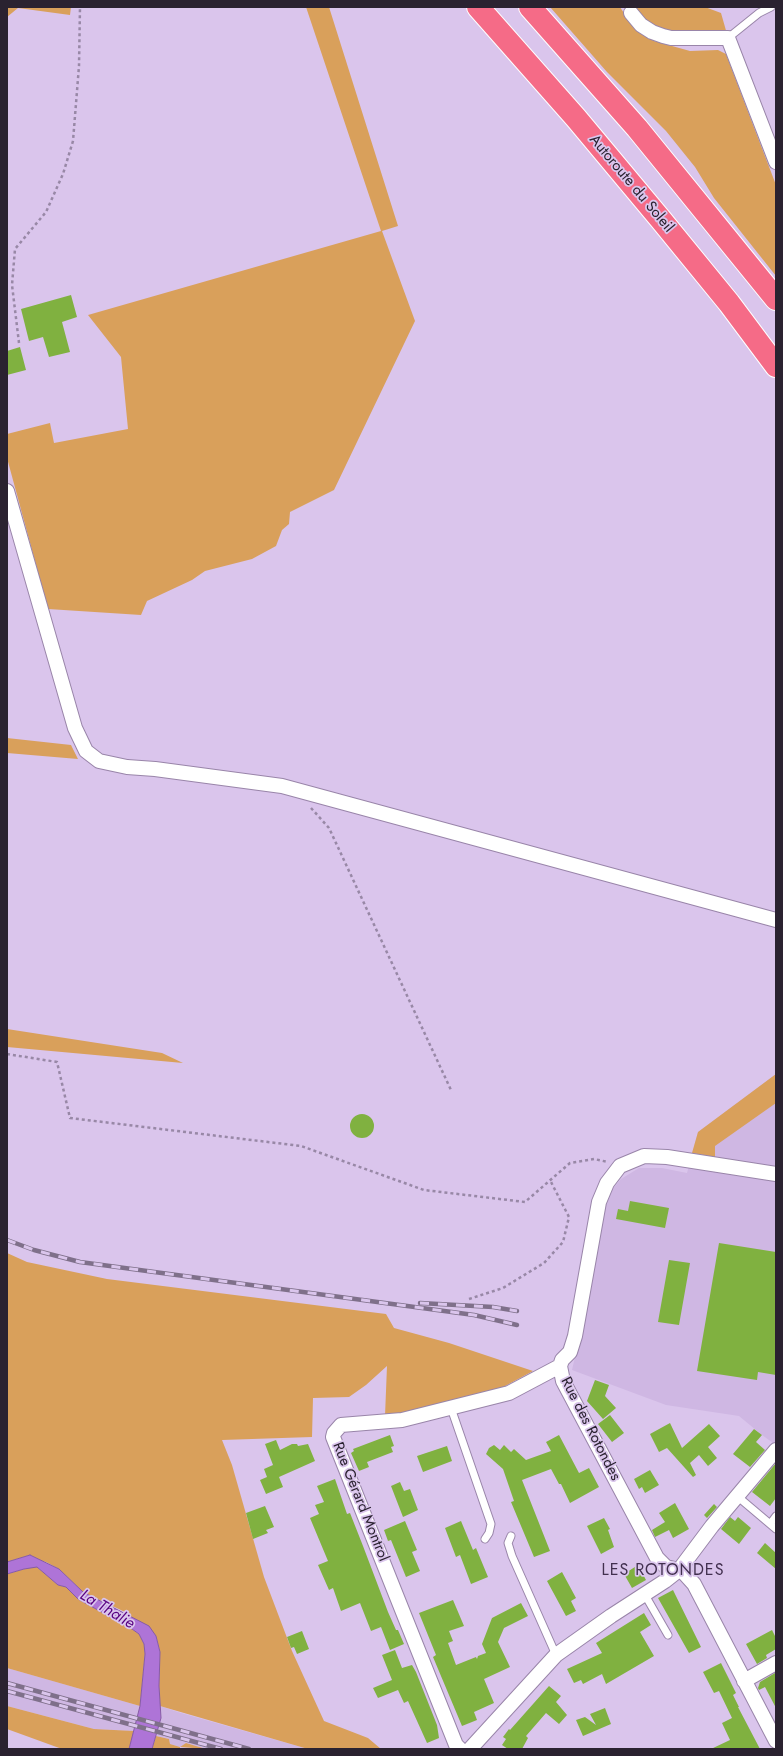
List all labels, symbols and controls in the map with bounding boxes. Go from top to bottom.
street label: Autoroute du Soleil [585,132,677,236]
street label: Rue des Rotondes [556,1374,624,1484]
street label: Rue Gérard Montrol [328,1440,392,1564]
district label: LES ROTONDES [602,1561,724,1581]
water label: La Thalie [76,1586,138,1634]

